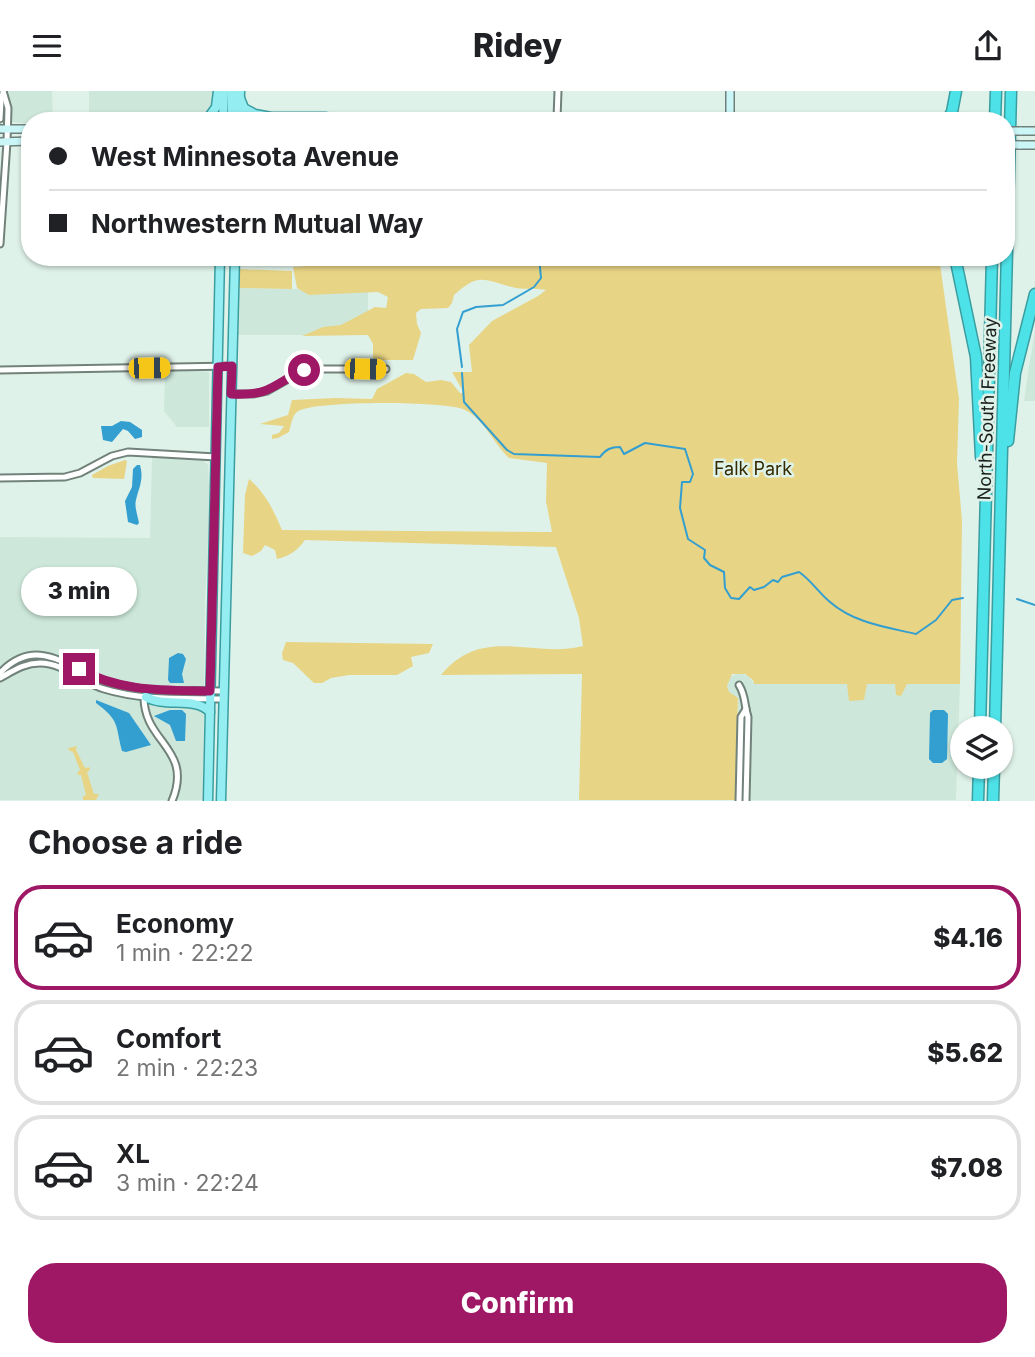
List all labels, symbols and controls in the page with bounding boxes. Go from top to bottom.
text: Ridey [473,26,562,65]
icon: menu [28,27,66,65]
icon: share [969,27,1007,65]
text: West Minnesota Avenue [91,141,399,172]
text: Northwestern Mutual Way [91,208,424,239]
street label: North-South Freeway [973,317,1001,501]
route start [288,354,320,386]
car [128,357,171,379]
car [344,358,387,380]
park label: Falk Park [714,458,792,479]
callout: 3 min [21,567,137,617]
text: 3 min [48,577,110,605]
route end [63,653,95,685]
map controls [950,716,1013,779]
button: layers [950,716,1013,779]
text: Choose a ride [28,823,243,862]
icon: car [32,906,95,969]
text: Economy [116,908,234,939]
text: $4.16 [933,922,1003,953]
text: 1 min · 22:22 [116,939,253,967]
icon: car [32,1021,95,1084]
text: Comfort [116,1023,221,1054]
text: $5.62 [927,1037,1003,1068]
text: 2 min · 22:23 [116,1054,258,1082]
icon: car [32,1136,95,1199]
text: XL [116,1138,150,1169]
text: $7.08 [930,1152,1003,1183]
text: 3 min · 22:24 [116,1169,259,1197]
button: Confirm [28,1263,1007,1343]

